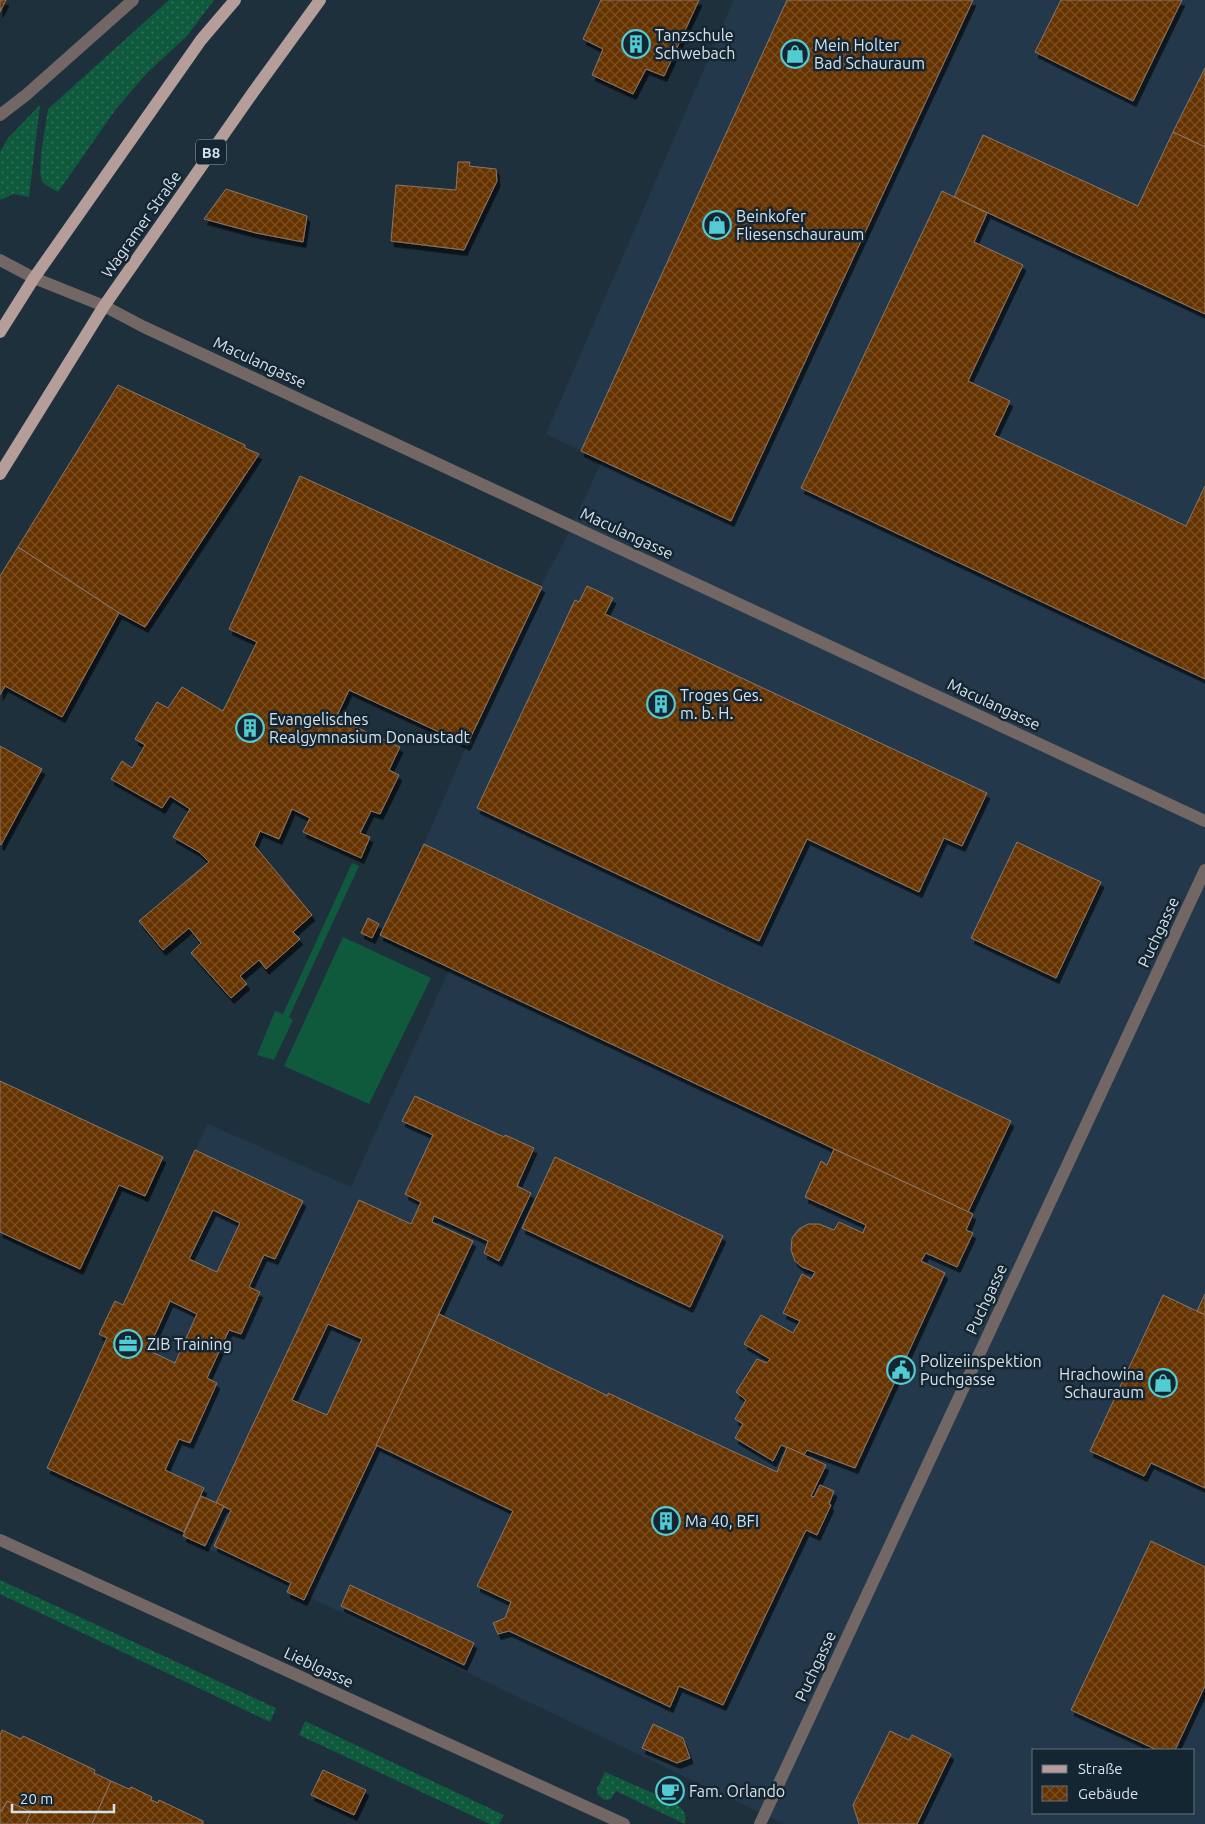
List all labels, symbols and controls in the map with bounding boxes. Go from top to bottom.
place label: Tanzschule Schwebach [655,26,735,62]
building icon: Tanzschule Schwebach [621,29,651,59]
place label: Mein Holter Bad Schauraum [814,36,925,72]
shop icon: Mein Holter Bad Schauraum [780,39,810,69]
road number: B8 [196,140,226,164]
street label: Wagramer Straße [98,167,184,281]
place label: Beinkofer Fliesenschauraum [736,207,864,243]
shop icon: Beinkofer Fliesenschauraum [702,210,732,240]
street label: Maculangasse [211,333,309,391]
street label: Maculangasse [578,504,676,562]
street label: Maculangasse [945,675,1043,733]
place label: Troges Ges. m. b. H. [680,686,763,722]
building icon: Troges Ges. m. b. H. [646,689,676,719]
place label: Evangelisches Realgymnasium Donaustadt [269,710,471,746]
building icon: Evangelisches Realgymnasium Donaustadt [235,713,265,743]
street label: Puchgasse [1134,894,1182,970]
street label: Puchgasse [962,1261,1010,1337]
office icon: ZIB Training [113,1329,143,1359]
place label: ZIB Training [147,1335,232,1353]
place label: Polizeiinspektion Puchgasse [920,1352,1042,1388]
public building icon: Polizeiinspektion Puchgasse [886,1355,916,1385]
place label: Hrachowina Schauraum [1059,1365,1144,1401]
shop icon: Hrachowina Schauraum [1148,1368,1178,1398]
building icon: Ma 40, BFI [651,1506,681,1536]
place label: Ma 40, BFI [685,1512,759,1530]
street label: Puchgasse [791,1628,839,1704]
street label: Lieblgasse [281,1643,357,1691]
legend [1032,1749,1195,1814]
text: Straße [1078,1760,1122,1777]
cafe icon: Fam. Orlando [655,1776,685,1806]
scale bar [12,1782,115,1814]
place label: Fam. Orlando [689,1782,785,1800]
text: Gebäude [1078,1785,1138,1802]
text: 20 m [20,1790,53,1807]

